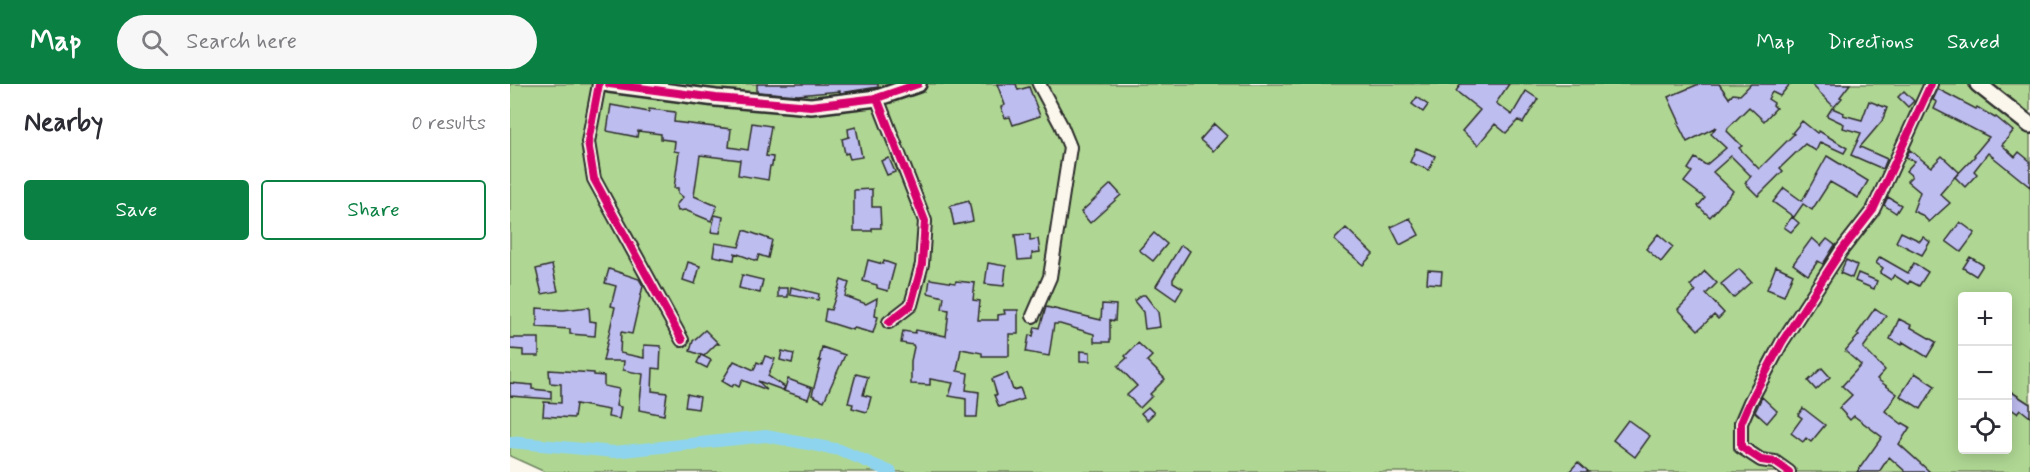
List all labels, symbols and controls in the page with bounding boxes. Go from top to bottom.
search box [117,15,537,69]
text: Map [30,24,81,61]
icon: search [138,26,171,59]
text: Search here [186,28,297,56]
text: Map [1756,28,1795,56]
text: Directions [1828,28,1914,56]
text: Saved [1947,28,2000,56]
text: Nearby [24,106,103,140]
text: 0 results [412,110,486,137]
button: Save [24,180,249,240]
button: Share [261,180,486,240]
map controls [1958,292,2012,454]
button: + [1958,292,2012,346]
button: − [1958,346,2012,400]
button: locate [1958,400,2012,454]

